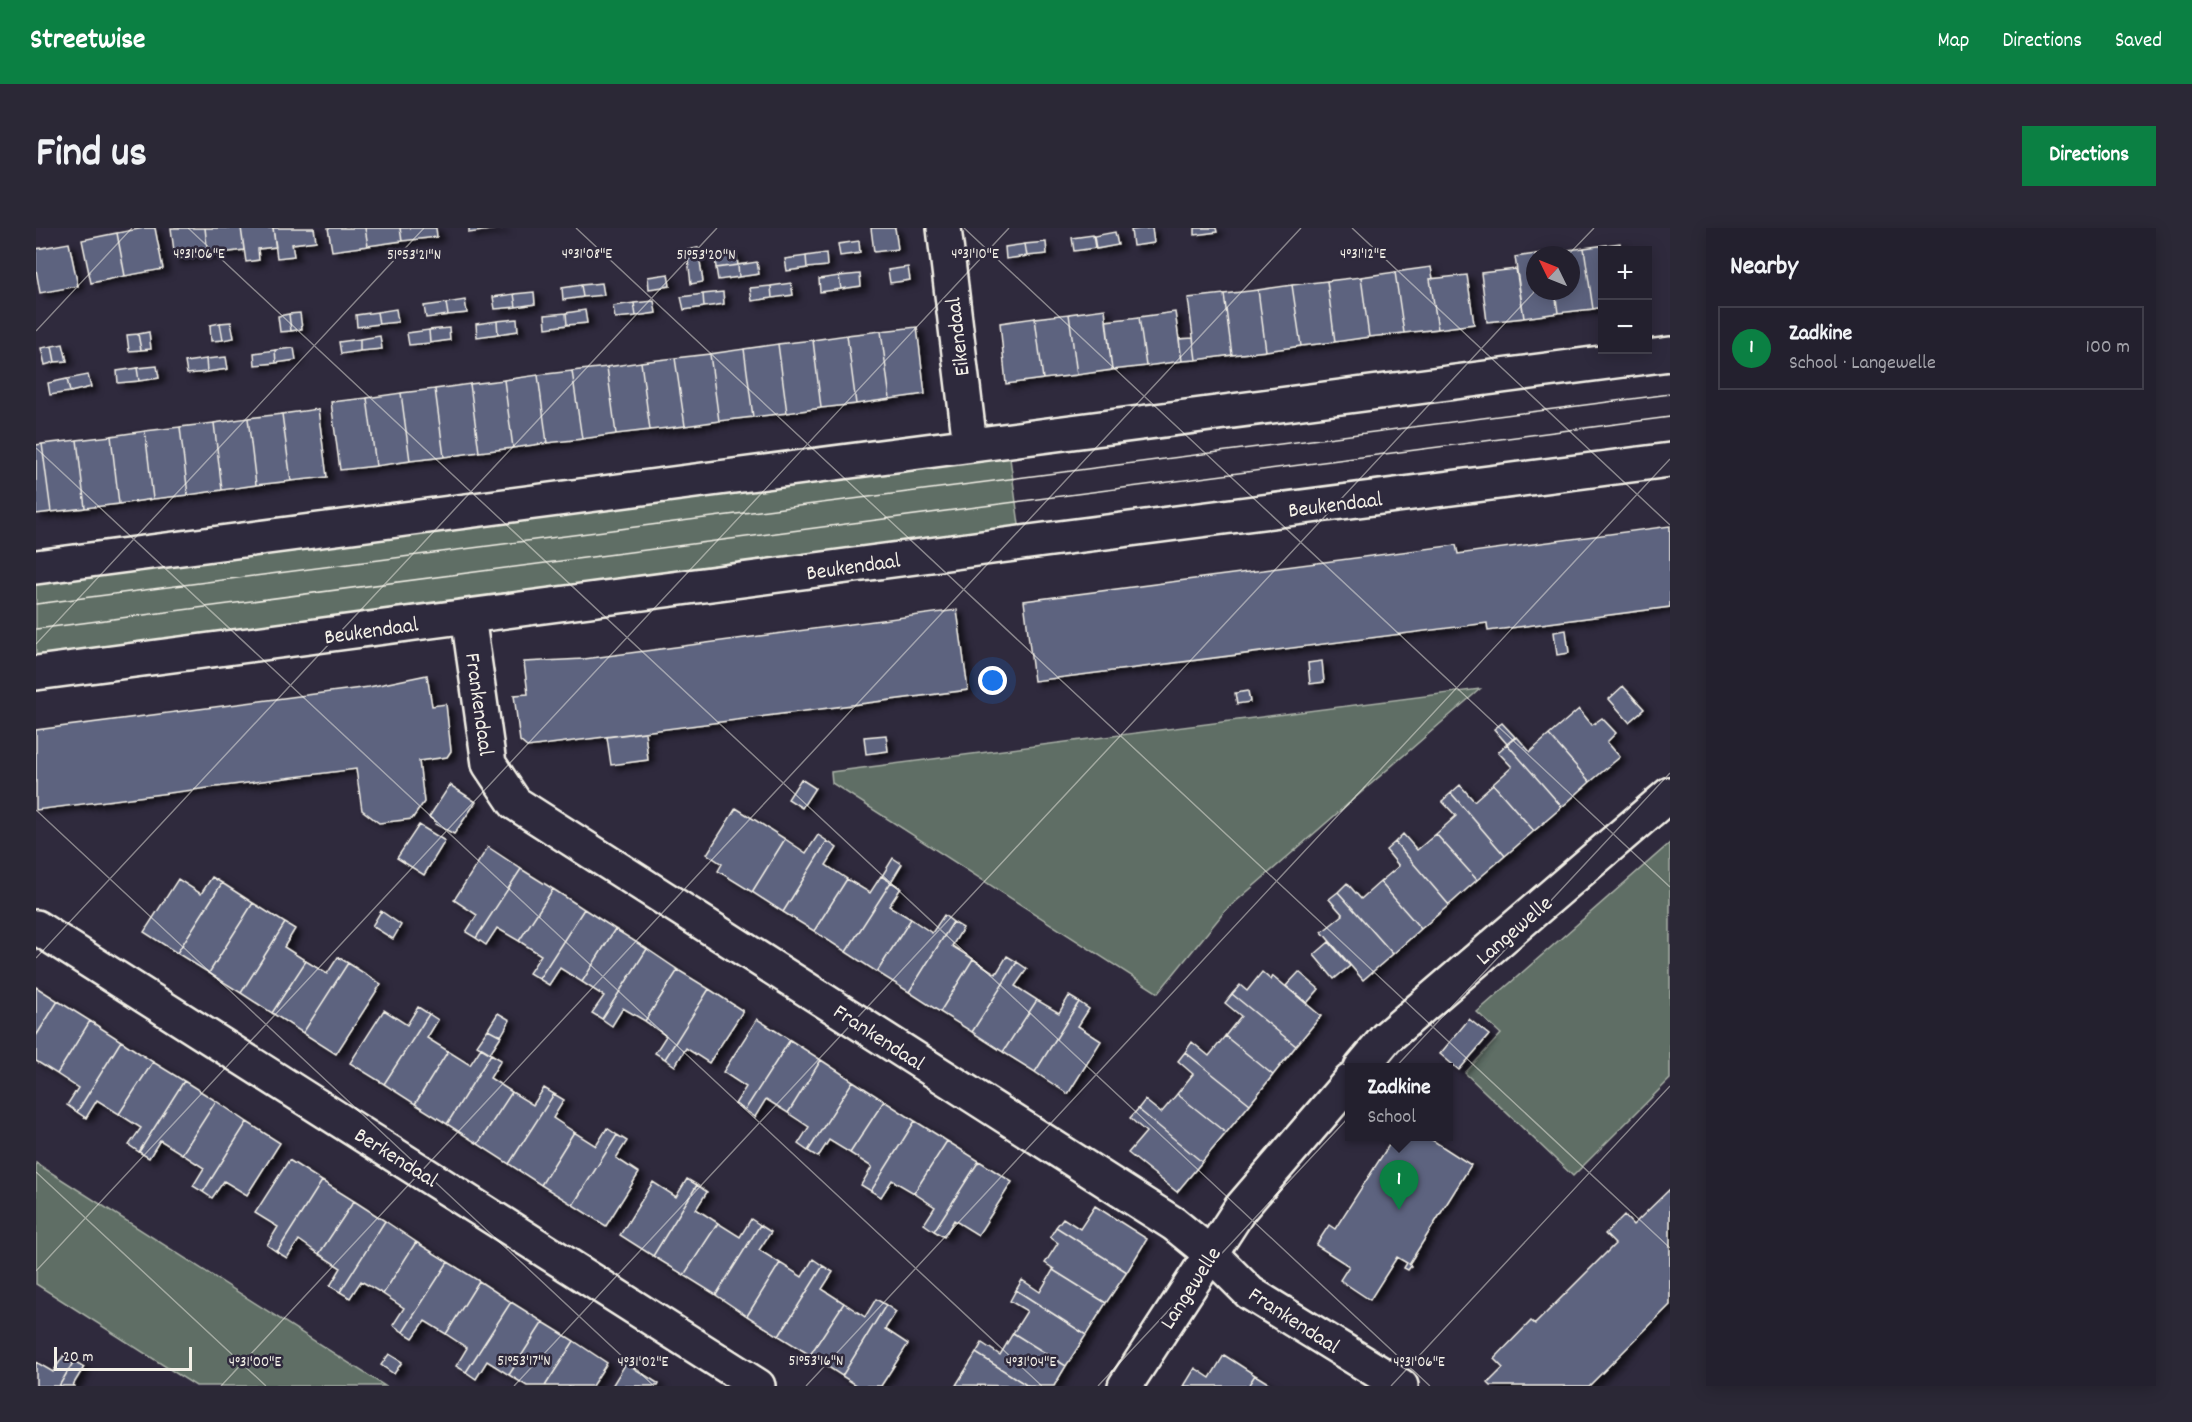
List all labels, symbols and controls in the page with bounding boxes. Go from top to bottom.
text: Streetwise [30,22,145,62]
text: Map [1938,27,1969,57]
text: Directions [2002,27,2082,57]
text: Saved [2115,27,2162,57]
text: Find us [36,126,147,186]
button: Directions [2022,126,2156,186]
text: 4°31'06"E [173,244,225,266]
text: 4°31'08"E [562,244,612,266]
text: 4°31'10"E [951,244,999,266]
text: 4°31'12"E [1340,244,1386,266]
text: 51°53'21"N [387,245,441,267]
text: 51°53'20"N [676,245,736,267]
north arrow [1526,246,1580,300]
map controls [1598,246,1652,354]
button: + [1598,246,1652,300]
text: Nearby [1730,249,1798,286]
street label: Eikendaal [939,295,980,378]
button: − [1598,300,1652,354]
text: Zadkine [1789,319,1852,350]
text: 1 [1749,334,1754,362]
text: 100 m [2086,334,2130,362]
text: School · Langewelle [1789,350,1936,378]
street label: Beukendaal [1287,485,1384,528]
street label: Beukendaal [804,547,903,590]
street label: Beukendaal [322,611,421,654]
street label: Frankendaal [455,651,500,758]
your location [978,666,1007,695]
street label: Langewelle [1470,890,1560,974]
street label: Frankendaal [826,998,930,1080]
popup [1345,1063,1453,1141]
text: Zadkine [1367,1073,1431,1104]
text: School [1367,1104,1416,1132]
street label: Berkendaal [347,1121,443,1197]
pin: 1 [1380,1160,1418,1210]
street label: Langewelle [1154,1242,1230,1336]
street label: Frankendaal [1241,1281,1345,1363]
scale bar [54,1344,192,1372]
text: 20 m [63,1346,93,1369]
text: 51°53'17"N [497,1351,551,1373]
text: 51°53'16"N [789,1351,844,1373]
text: 4°31'00"E [229,1352,281,1374]
text: 4°31'02"E [618,1352,669,1374]
text: 4°31'04"E [1006,1352,1056,1374]
text: 4°31'06"E [1393,1352,1445,1374]

